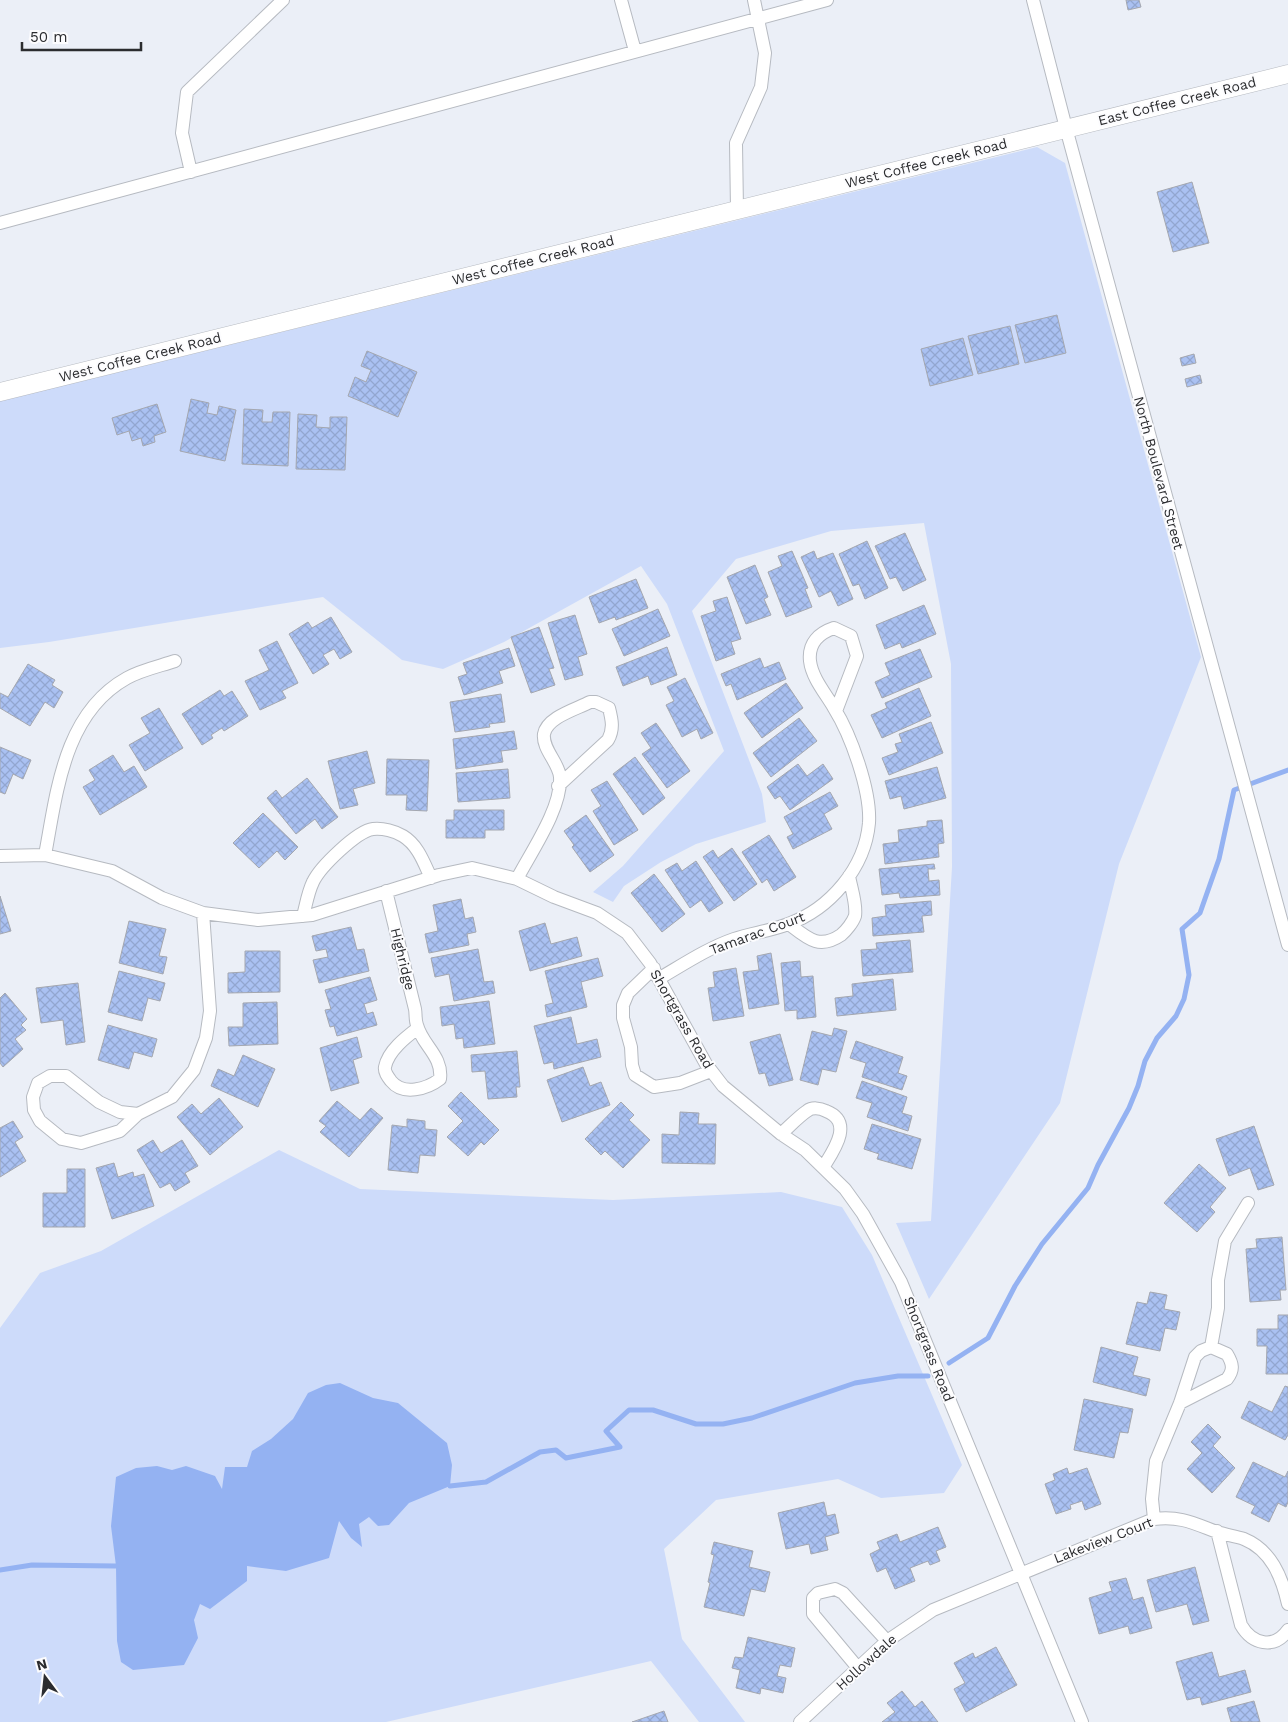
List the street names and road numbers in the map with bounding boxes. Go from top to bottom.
street label: East Coffee Creek Road [1096,74,1258,128]
street label: West Coffee Creek Road [843,135,1009,191]
street label: West Coffee Creek Road [450,232,616,288]
street label: West Coffee Creek Road [57,329,223,385]
street label: North Boulevard Street [1131,395,1187,551]
street label: Tamarac Court [707,908,807,958]
street label: Highridge [388,926,418,992]
street label: Shortgrass Road [647,967,717,1071]
street label: Shortgrass Road [901,1294,957,1404]
street label: Lakeview Court [1051,1514,1155,1566]
street label: Hollowdale [832,1631,900,1693]

